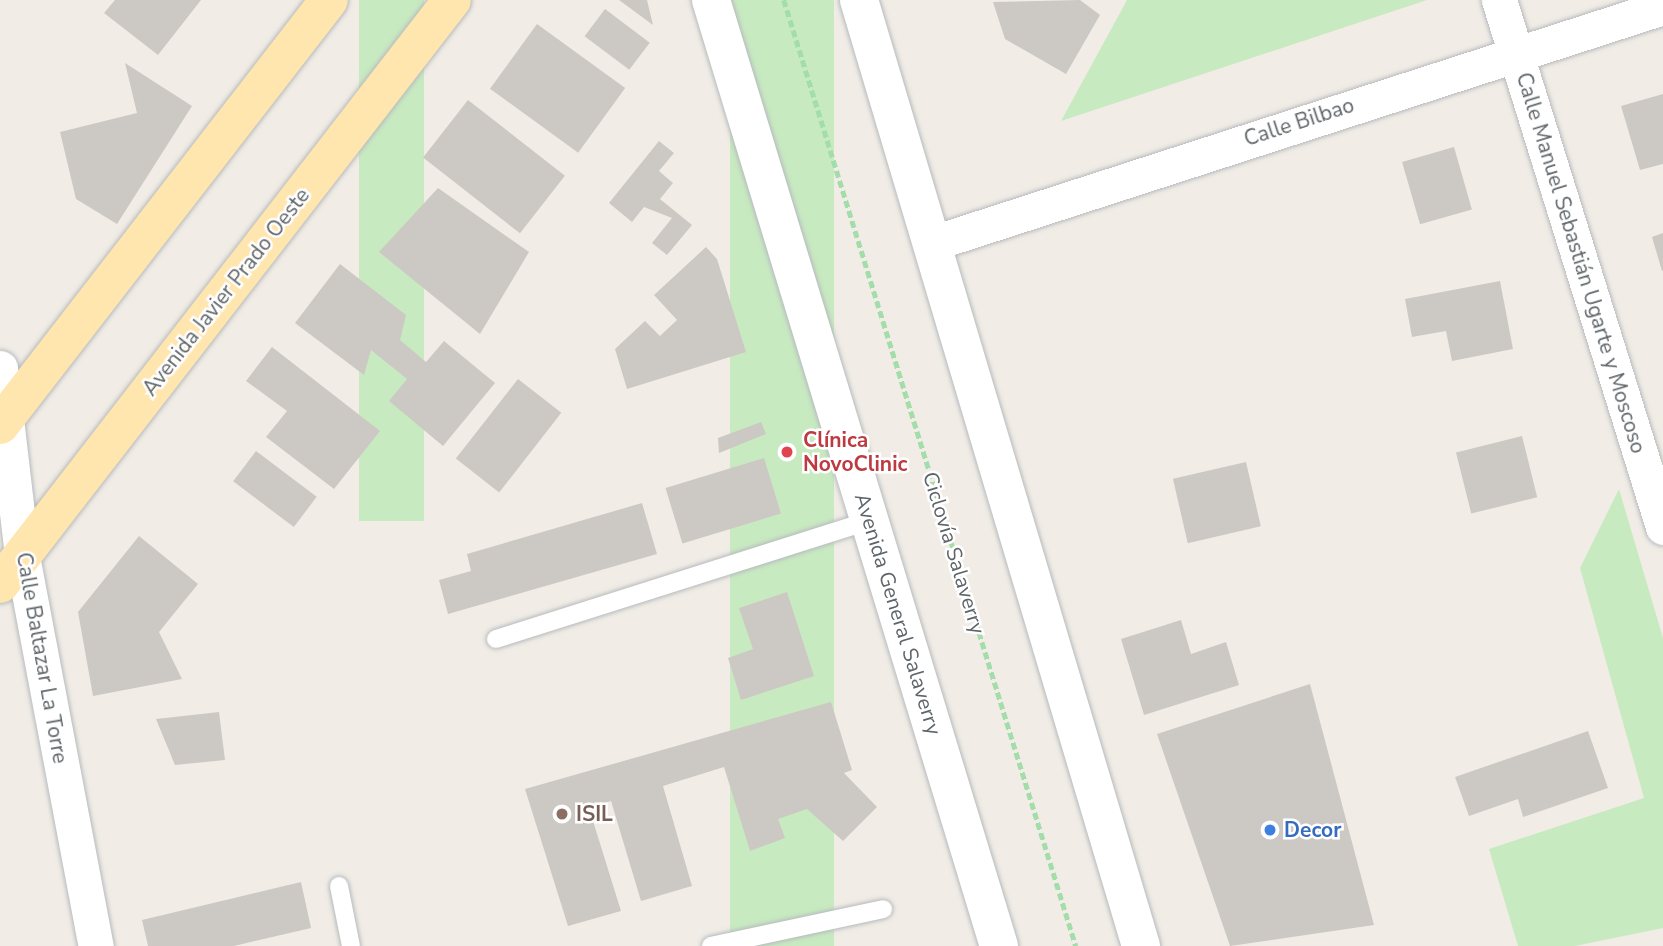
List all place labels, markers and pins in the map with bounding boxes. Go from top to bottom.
place label: Clínica NovoClinic [803,427,907,477]
marker: Clínica NovoClinic [777,442,797,462]
place label: ISIL [576,801,613,827]
marker: ISIL [554,806,570,822]
place label: Decor [1284,817,1341,843]
marker: Decor [1262,822,1278,838]

